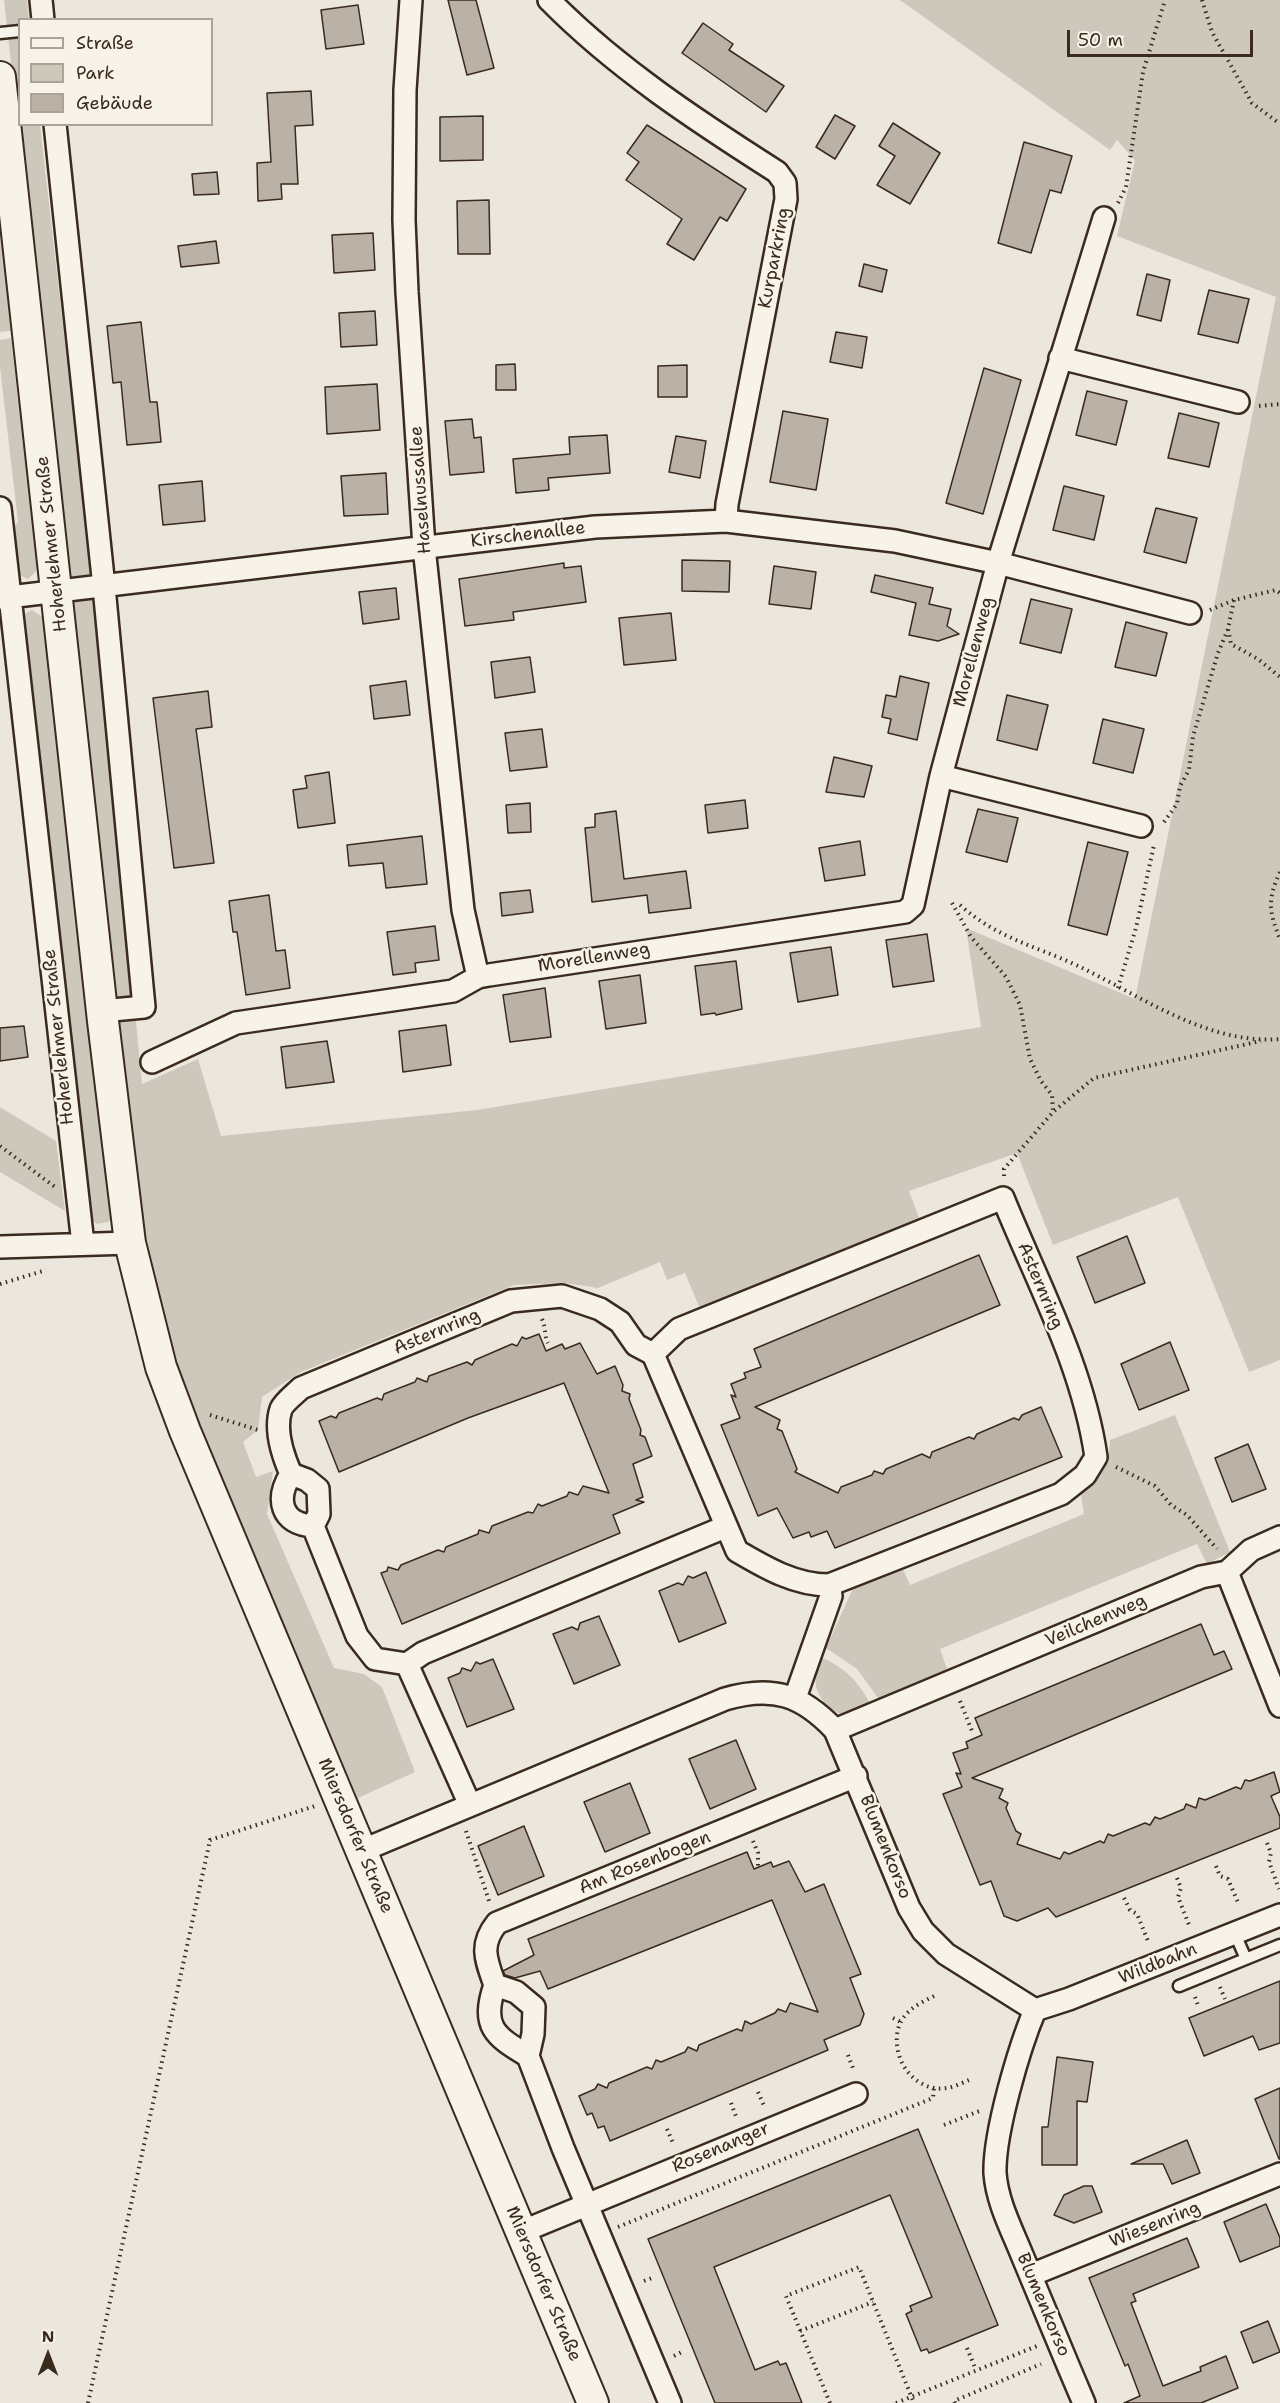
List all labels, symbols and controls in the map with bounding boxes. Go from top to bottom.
legend [18,18,213,126]
scale bar [1070,18,1256,56]
text: 50 m [1078,28,1123,52]
text: Straße [76,31,134,55]
text: Park [76,61,115,85]
text: Gebäude [76,91,153,115]
street label: Kurparkring [755,206,795,310]
street label: Haselnussallee [406,425,436,555]
street label: Hoherlehmer Straße [32,455,72,633]
street label: Kirschenallee [469,517,587,553]
street label: Morellenweg [949,594,999,710]
street label: Morellenweg [536,938,652,978]
street label: Hoherlehmer Straße [39,948,79,1126]
street label: Asternring [1012,1239,1068,1333]
street label: Asternring [390,1304,484,1360]
street label: Veilchenweg [1042,1590,1150,1652]
street label: Miersdorfer Straße [313,1755,397,1917]
street label: Blumenkorso [854,1792,916,1902]
street label: Am Rosenbogen [576,1827,714,1899]
street label: Wildbahn [1116,1939,1200,1989]
street label: Rosenanger [669,2118,773,2178]
street label: Wiesenring [1106,2197,1204,2253]
street label: Miersdorfer Straße [501,2203,585,2365]
street label: Blumenkorso [1012,2250,1074,2360]
north arrow [18,2325,78,2385]
text: N [42,2326,54,2347]

